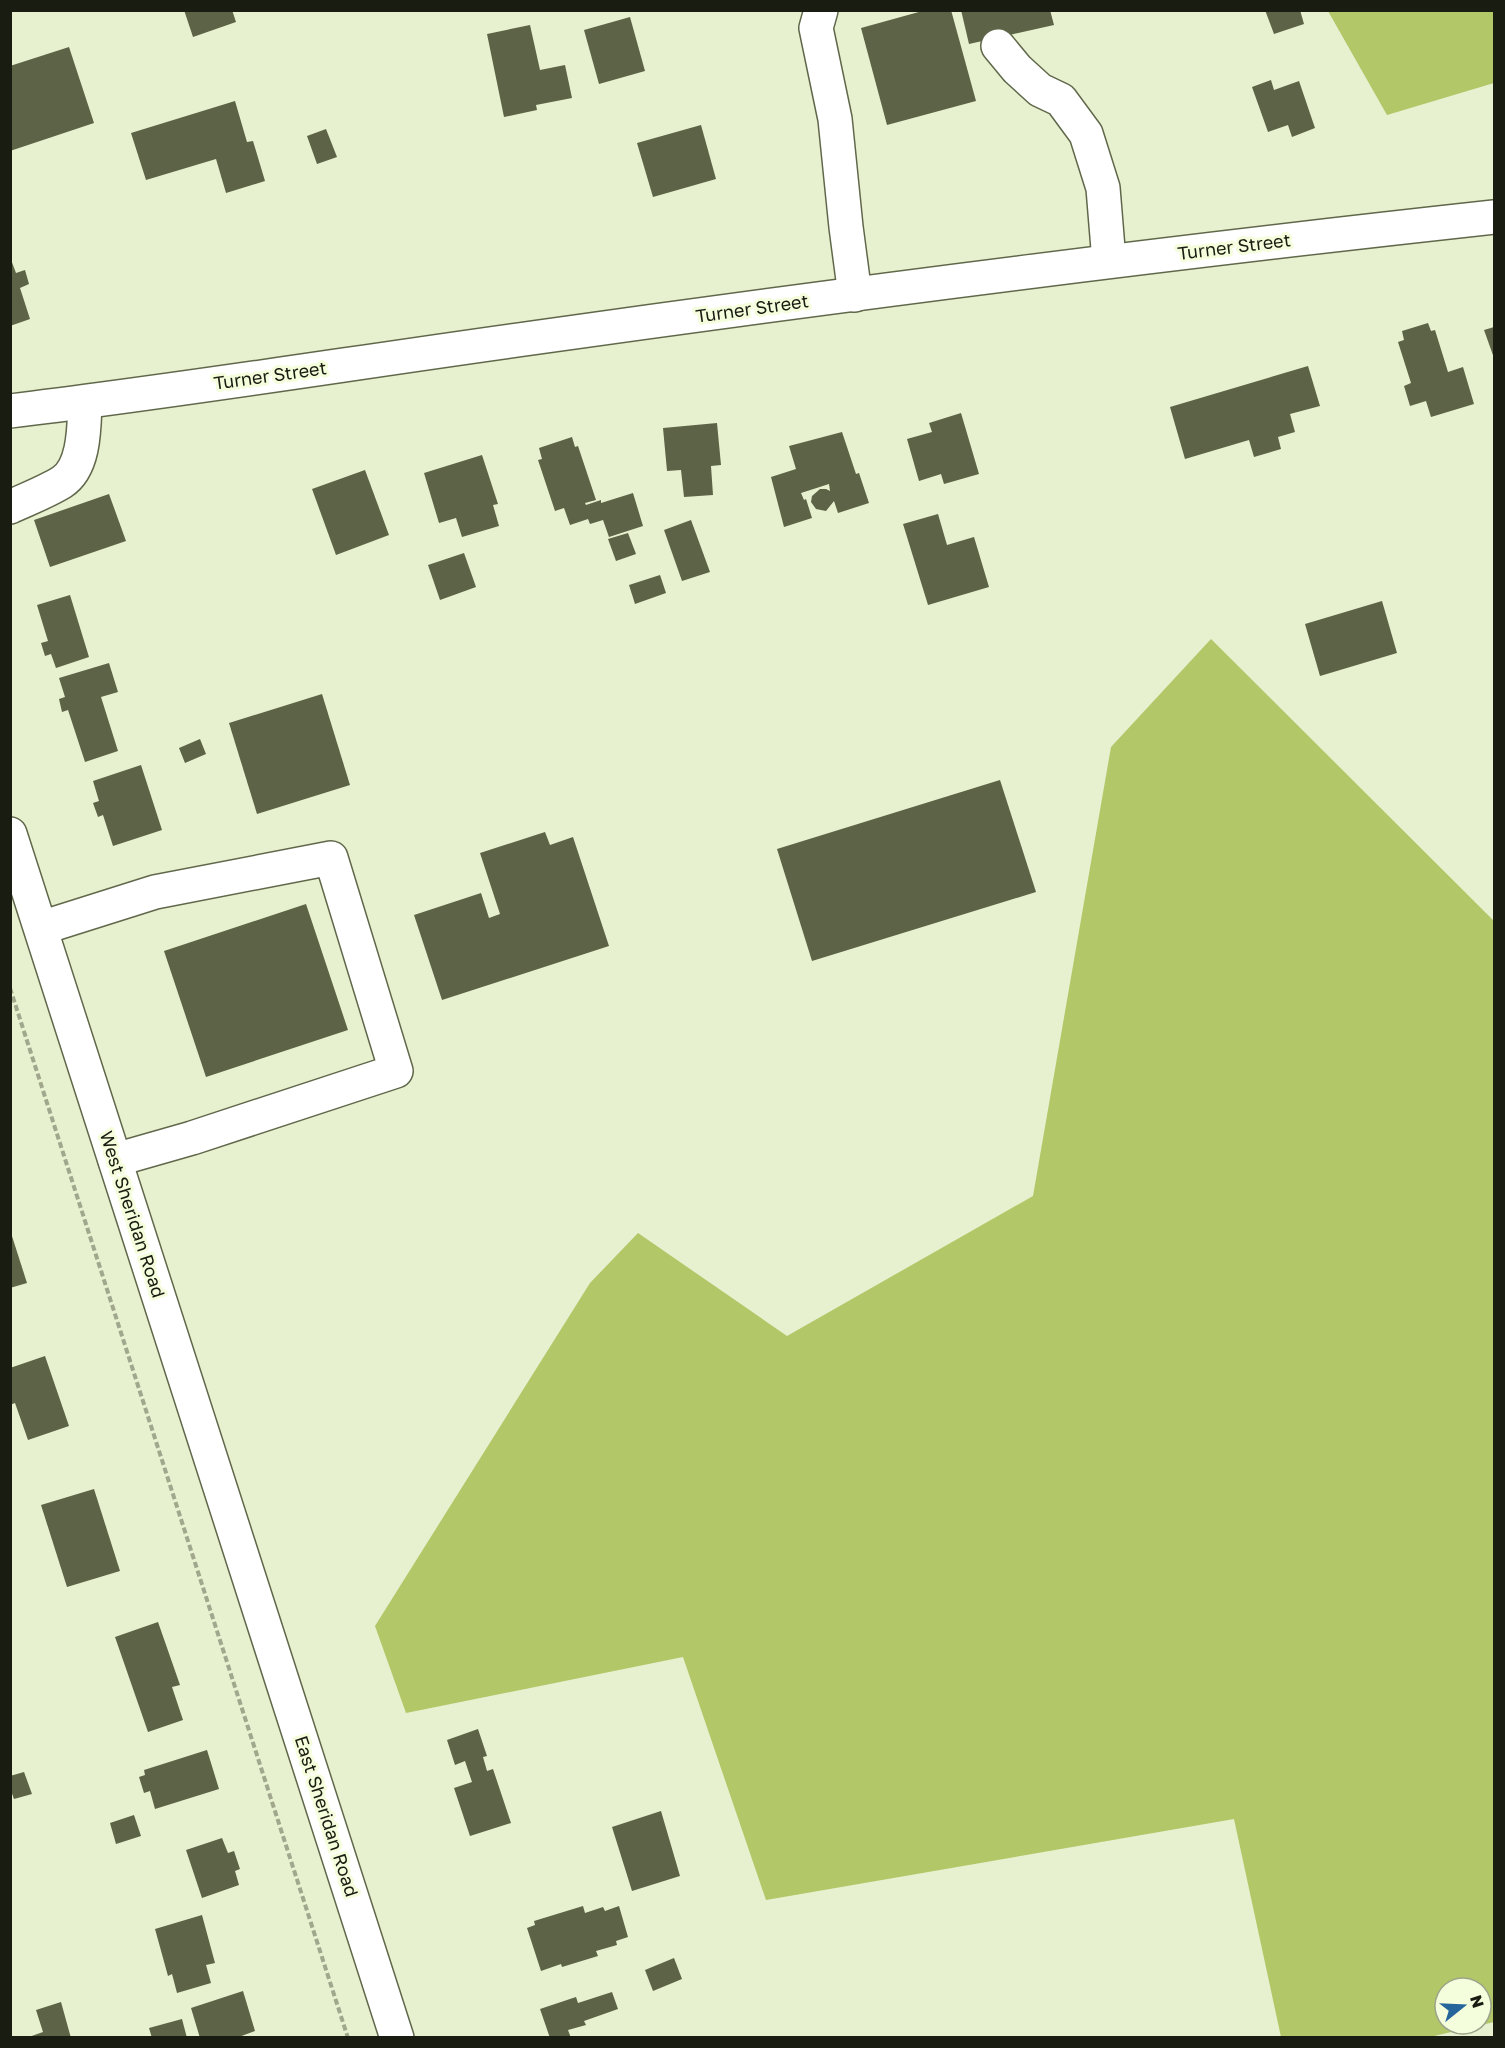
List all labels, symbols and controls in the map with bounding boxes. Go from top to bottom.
street label: Turner Street [1176,228,1292,264]
street label: Turner Street [694,289,810,327]
street label: Turner Street [212,356,328,394]
street label: West Sheridan Road [96,1128,170,1300]
street label: East Sheridan Road [291,1733,363,1899]
north arrow [1433,1976,1493,2036]
text: N [1466,1992,1489,2010]

